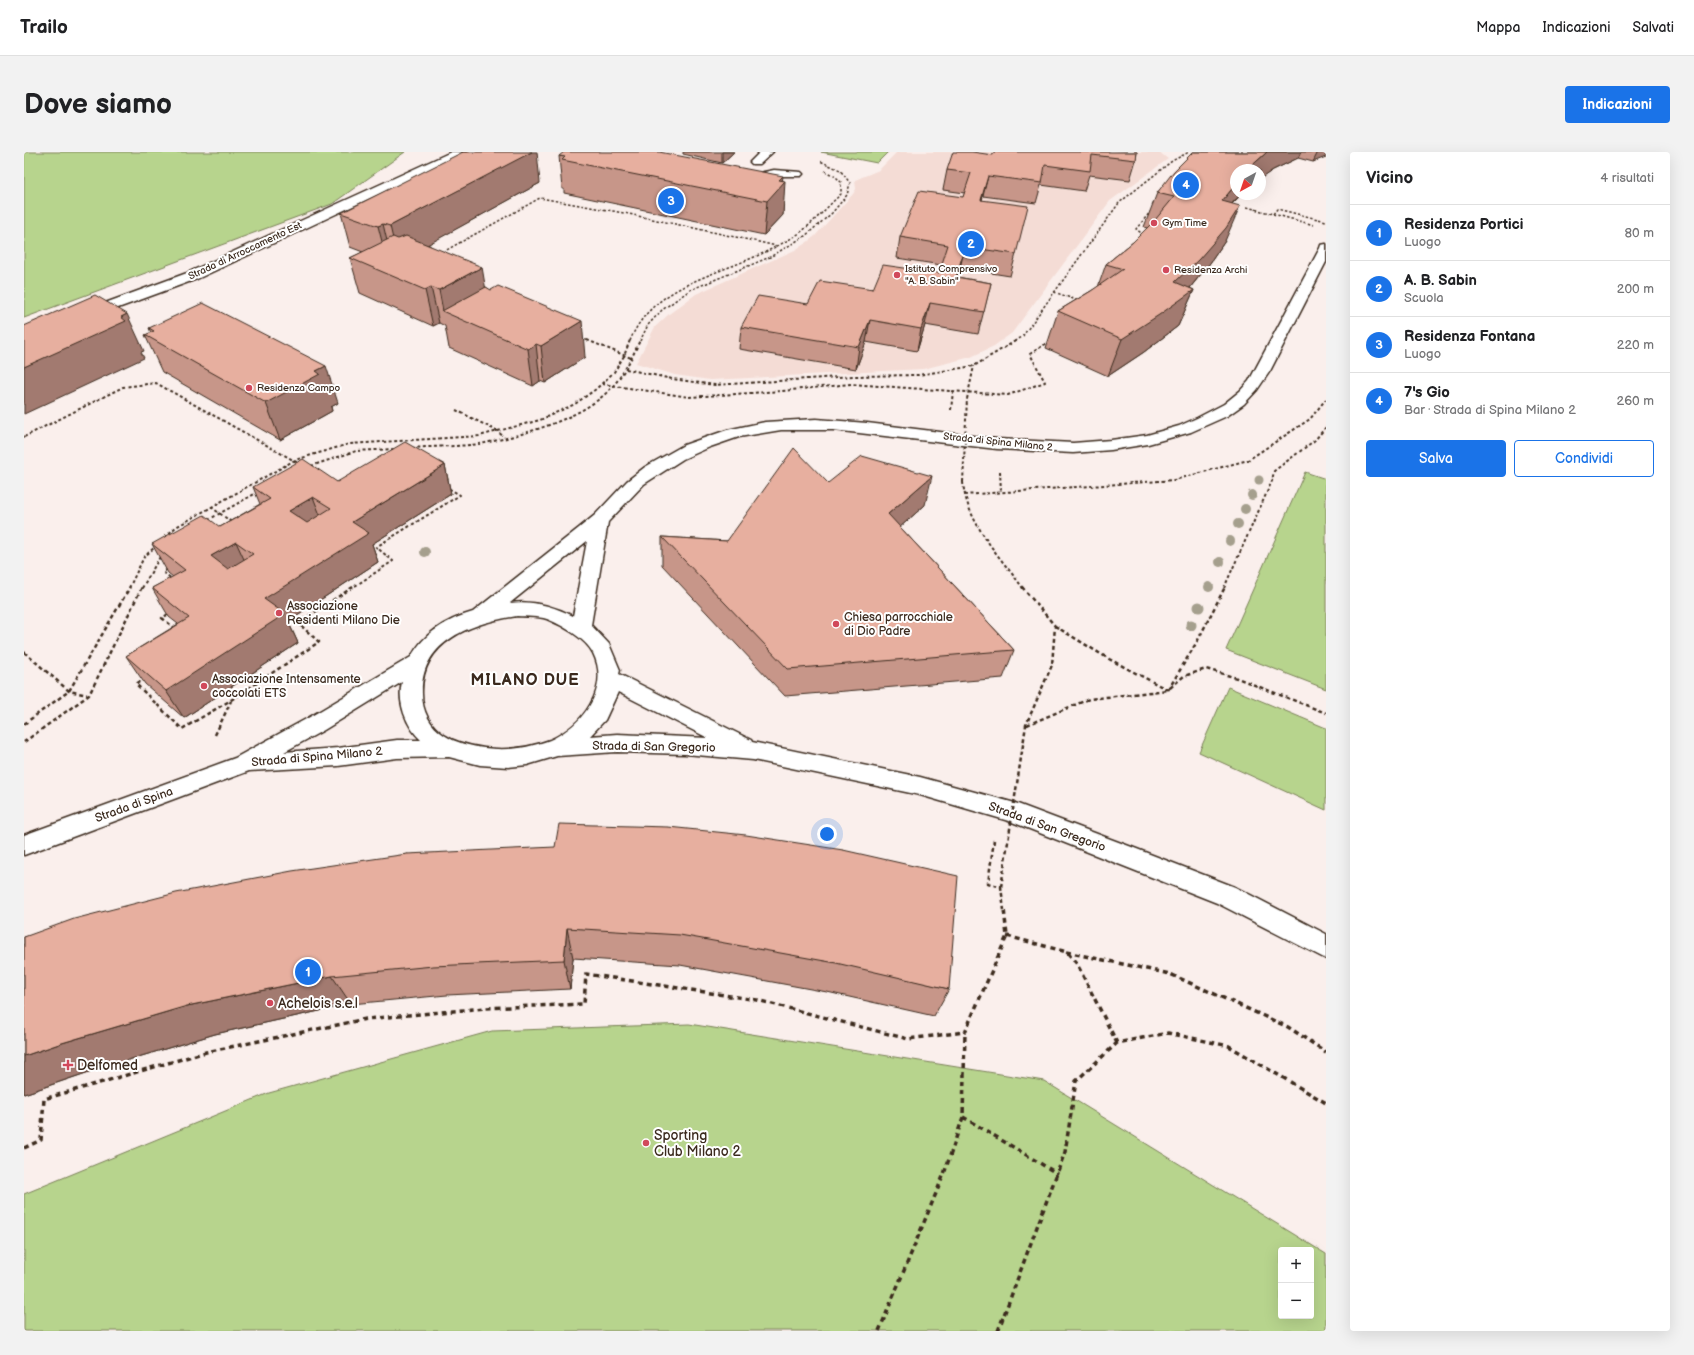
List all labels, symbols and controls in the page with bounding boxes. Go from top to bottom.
text: Trailo [20,16,68,39]
text: Mappa [1476,19,1520,36]
text: Indicazioni [1542,19,1610,36]
text: Salvati [1632,19,1674,36]
button: Indicazioni [1565,86,1670,123]
text: Dove siamo [24,88,172,121]
north arrow [1230,164,1266,200]
text: Vicino [1366,168,1413,188]
pin: 4 [1173,170,1199,200]
text: 4 risultati [1600,170,1654,186]
pin: 3 [658,186,684,216]
text: Residenza Portici [1404,215,1523,234]
place label: Gym Time [1162,217,1207,229]
marker: Gym Time [1149,218,1159,228]
street label: Strada di Arroccamento Est [186,219,304,283]
text: 1 [1376,225,1382,241]
text: 80 m [1625,225,1654,241]
pin: 2 [958,229,984,259]
text: Luogo [1404,234,1441,250]
place label: Istituto Comprensivo "A. B. Sabin" [905,263,998,287]
place label: Residenza Archi [1174,264,1247,276]
marker: Residenza Archi [1161,265,1171,275]
marker: Istituto Comprensivo "A. B. Sabin" [892,270,902,280]
text: A. B. Sabin [1404,271,1477,290]
text: 2 [1375,281,1383,297]
text: 200 m [1617,281,1654,297]
text: Scuola [1404,290,1444,306]
text: Residenza Fontana [1404,327,1535,346]
text: 3 [1375,337,1383,353]
text: 220 m [1617,337,1654,353]
text: Luogo [1404,346,1441,362]
place label: Residenza Campo [257,382,340,394]
marker: Residenza Campo [244,383,254,393]
text: 7's Gio [1404,383,1450,402]
text: 4 [1375,393,1383,409]
text: 260 m [1616,393,1654,409]
text: Bar · Strada di Spina Milano 2 [1404,402,1576,418]
street label: Strada di Spina Milano 2 [943,430,1053,454]
button: Salva [1366,440,1506,477]
button: Condividi [1514,440,1654,477]
place label: Associazione Residenti Milano Die [287,599,400,628]
marker: Associazione Residenti Milano Die [274,608,284,618]
place label: Chiesa parrocchiale di Dio Padre [844,610,953,639]
marker: Chiesa parrocchiale di Dio Padre [831,619,841,629]
district label: MILANO DUE [470,671,580,690]
place label: Associazione Intensamente coccolati ETS [212,672,361,701]
marker: Associazione Intensamente coccolati ETS [199,681,209,691]
street label: Strada di San Gregorio [592,738,716,756]
street label: Strada di Spina Milano 2 [251,744,383,770]
street label: Strada di Spina [93,784,175,826]
street label: Strada di San Gregorio [986,799,1108,855]
your location [817,824,837,844]
pin: 1 [295,957,321,987]
place label: Achelois s.e.l [278,995,358,1012]
marker: Achelois s.e.l [265,998,275,1008]
place label: Delfomed [77,1057,138,1074]
marker: Delfomed [62,1059,74,1071]
place label: Sporting Club Milano 2 [654,1127,741,1160]
marker: Sporting Club Milano 2 [641,1138,651,1148]
map controls [1278,1247,1314,1319]
button: + [1278,1247,1314,1283]
button: − [1278,1283,1314,1319]

